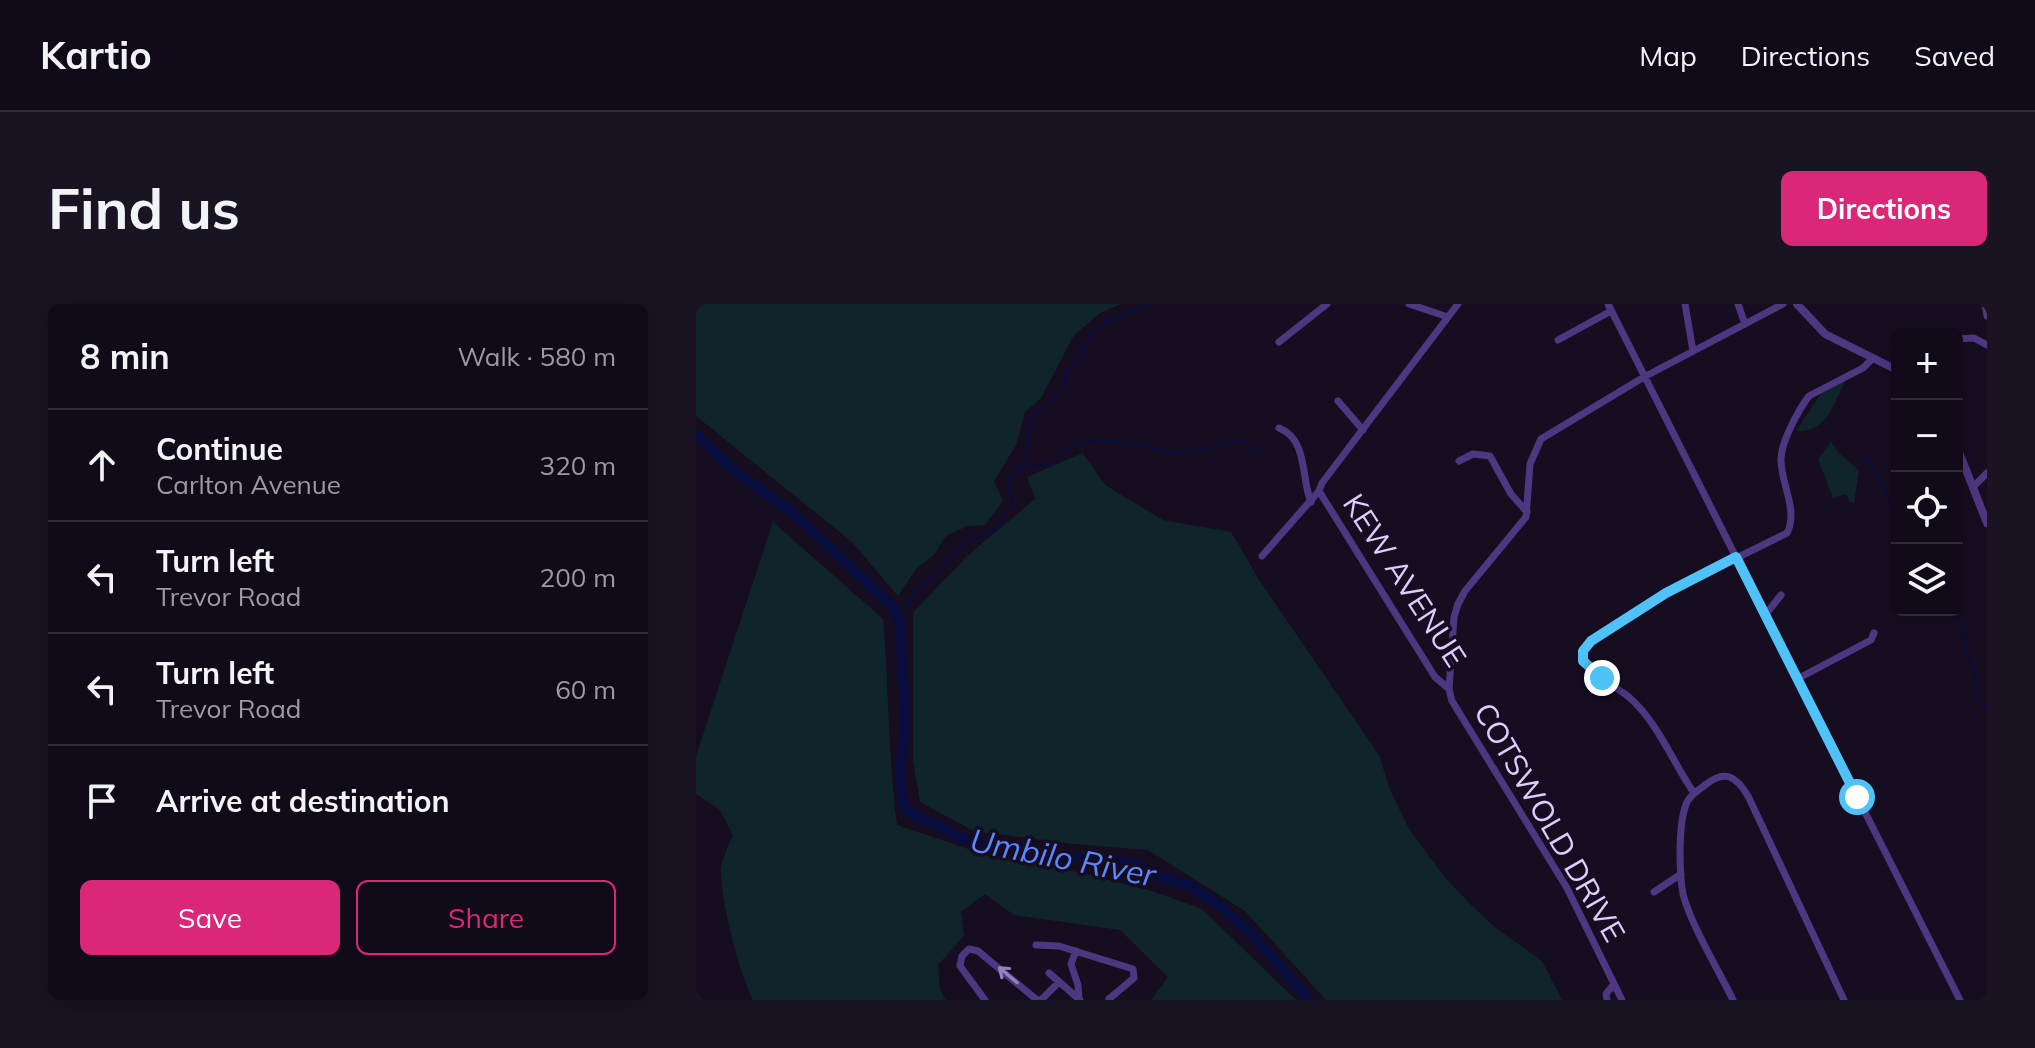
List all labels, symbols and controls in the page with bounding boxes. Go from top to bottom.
text: Kartio [40,31,152,79]
text: Map [1639,38,1697,73]
text: Directions [1741,38,1870,73]
text: Saved [1914,38,1995,73]
button: Directions [1781,171,1987,246]
text: Find us [48,173,240,243]
map controls [1891,328,1963,616]
button: + [1891,328,1963,400]
text: 8 min [80,335,170,378]
text: Walk · 580 m [457,340,616,373]
button: − [1891,400,1963,472]
text: Continue [156,430,283,468]
icon: ahead [80,443,124,487]
text: 320 m [540,449,616,482]
text: Carlton Avenue [156,468,341,501]
button: locate [1891,472,1963,544]
street label: KEW AVENUE [1335,486,1475,674]
text: Turn left [156,542,274,580]
button: layers [1891,544,1963,616]
icon: left [80,555,124,599]
text: 200 m [540,561,616,594]
text: Trevor Road [156,580,301,613]
text: Turn left [156,654,274,692]
route end [1584,660,1620,696]
icon: left [80,667,124,711]
text: 60 m [555,673,616,706]
text: Trevor Road [156,692,301,725]
street label: COTSWOLD DRIVE [1466,696,1634,948]
icon: arrive [80,779,124,823]
route start [1839,779,1875,815]
text: Arrive at destination [156,782,450,820]
water label: Umbilo River [967,819,1160,895]
button: Save [80,880,340,955]
button: Share [356,880,616,955]
one-way arrow [997,967,1018,985]

